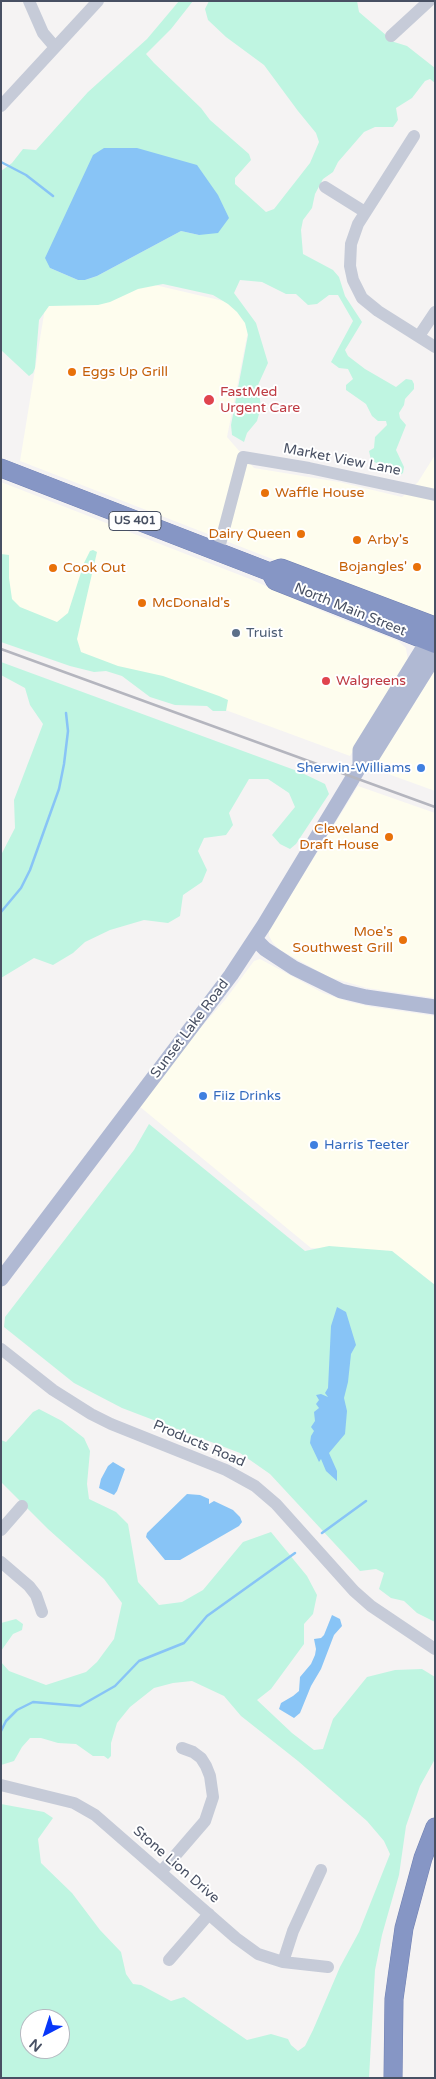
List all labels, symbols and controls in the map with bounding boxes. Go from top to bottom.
place label: Eggs Up Grill [82,364,168,380]
marker: Eggs Up Grill [66,366,78,378]
place label: FastMed Urgent Care [220,384,300,417]
marker: FastMed Urgent Care [202,393,216,407]
street label: Market View Lane [282,440,402,480]
place label: Waffle House [275,485,364,501]
marker: Waffle House [259,487,271,499]
road number: US 401 [109,512,161,530]
place label: Dairy Queen [209,526,291,542]
marker: Dairy Queen [295,528,307,540]
place label: Arby's [367,532,409,548]
marker: Arby's [351,534,363,546]
place label: Bojangles' [339,559,407,575]
place label: Cook Out [63,560,126,576]
marker: Bojangles' [411,561,423,573]
marker: Cook Out [47,562,59,574]
street label: North Main Street [291,580,409,640]
place label: McDonald's [152,595,230,611]
marker: McDonald's [136,597,148,609]
place label: Truist [246,625,283,641]
marker: Truist [230,627,242,639]
place label: Walgreens [336,673,406,689]
marker: Walgreens [320,675,332,687]
place label: Sherwin-Williams [296,760,411,776]
marker: Sherwin-Williams [415,762,427,774]
place label: Cleveland Draft House [299,821,379,854]
marker: Cleveland Draft House [383,831,395,843]
place label: Moe's Southwest Grill [293,924,393,956]
marker: Moe's Southwest Grill [397,934,409,946]
street label: Sunset Lake Road [147,976,233,1082]
place label: Fiiz Drinks [213,1088,281,1104]
marker: Fiiz Drinks [197,1090,209,1102]
place label: Harris Teeter [324,1137,409,1153]
marker: Harris Teeter [308,1139,320,1151]
street label: Products Road [150,1417,248,1471]
street label: Stone Lion Drive [129,1823,223,1907]
north arrow [20,2009,70,2059]
text: N [26,2035,45,2055]

